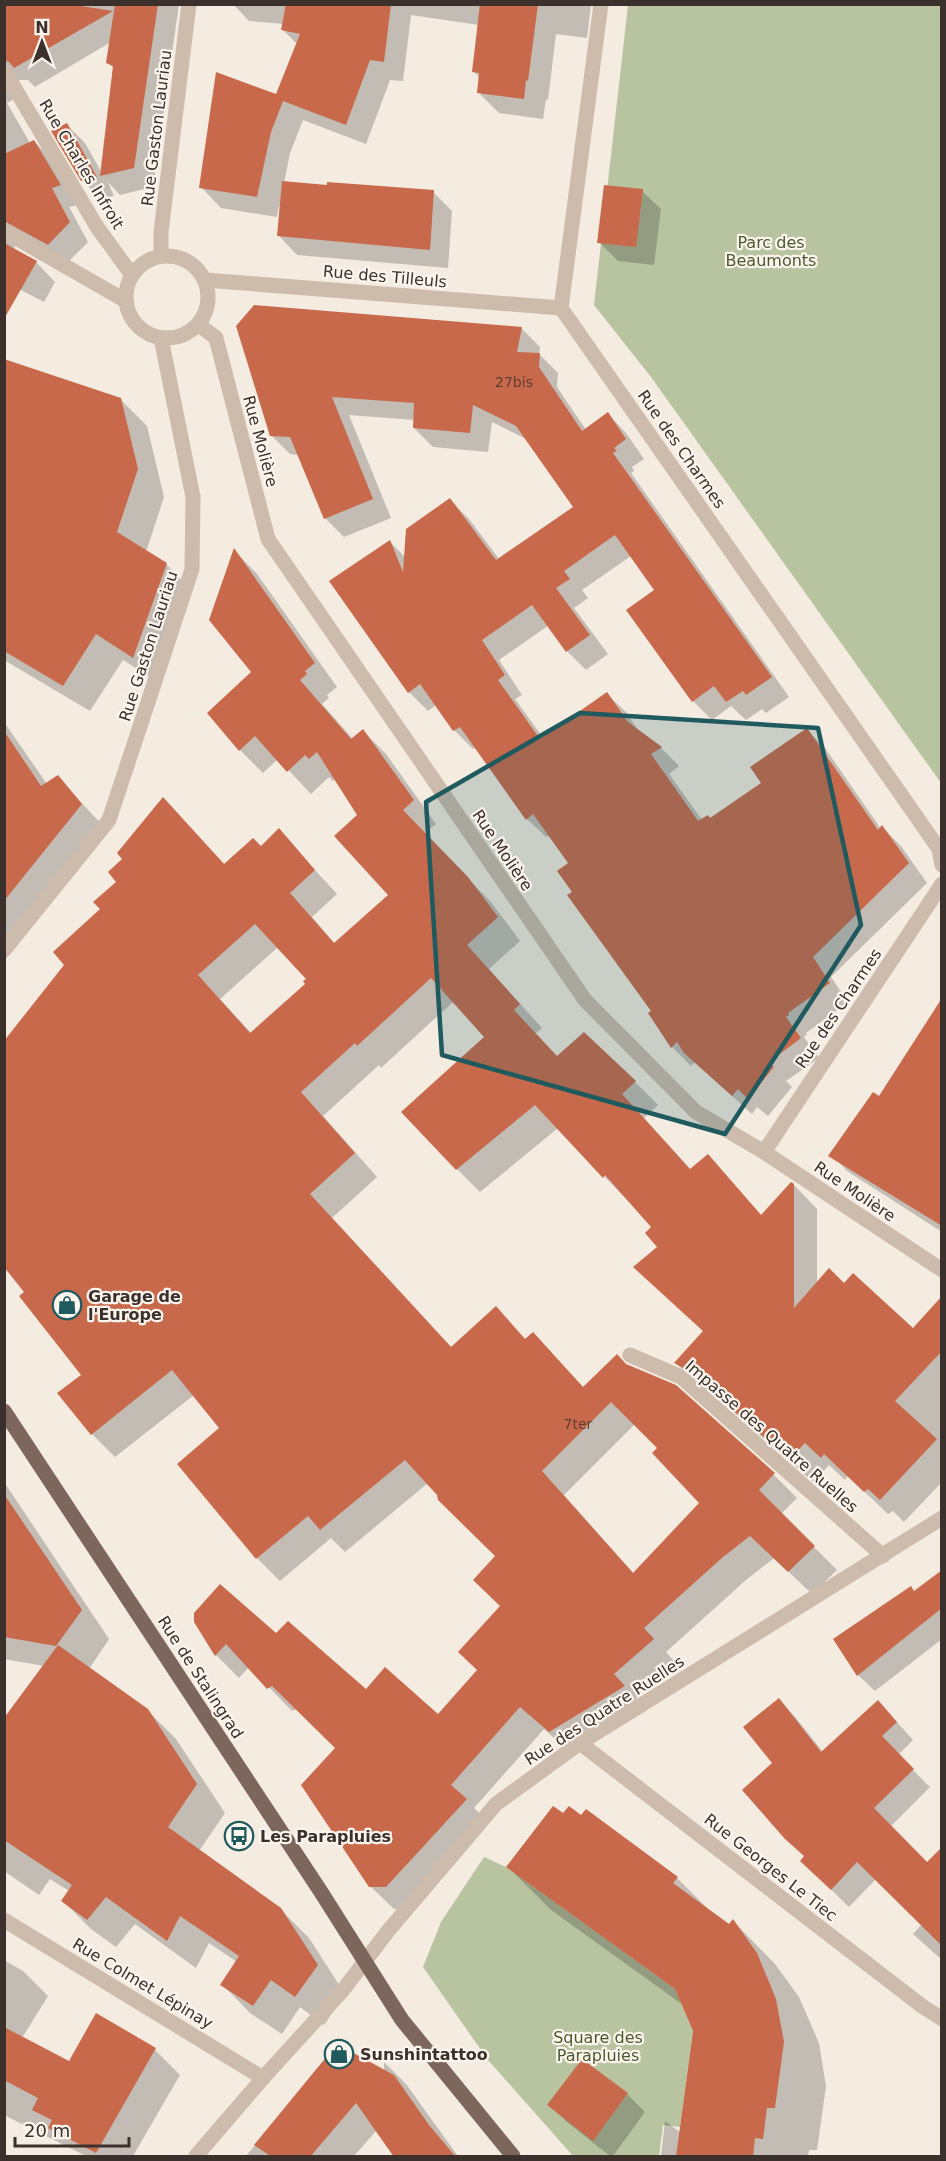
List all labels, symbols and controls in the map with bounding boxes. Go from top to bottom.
north arrow [12,12,72,72]
text: N [35,18,49,37]
street label: Rue Gaston Lauriau [137,49,175,207]
street label: Rue Charles Infroit [35,96,128,233]
park label: Parc des Beaumonts [726,233,816,270]
street label: Rue des Tilleuls [322,262,448,291]
house number: 27bis [495,374,533,390]
street label: Rue des Charmes [634,386,730,512]
street label: Rue Molière [239,393,282,489]
street label: Rue Gaston Lauriau [115,569,182,724]
street label: Rue Molière [468,806,537,895]
street label: Rue des Charmes [791,945,885,1072]
street label: Rue Molière [810,1157,899,1226]
place label: Garage de l'Europe [88,1287,181,1324]
shop icon: Garage de l'Europe [51,1289,83,1321]
street label: Impasse des Quatre Ruelles [681,1356,862,1517]
house number: 7ter [564,1416,593,1432]
street label: Rue de Stalingrad [154,1612,247,1742]
street label: Rue des Quatre Ruelles [521,1652,688,1769]
street label: Rue Georges Le Tiec [701,1810,841,1925]
bus stop icon: Les Parapluies [223,1820,255,1852]
place label: Les Parapluies [260,1827,391,1846]
street label: Rue Colmet Lépinay [69,1934,216,2033]
park label: Square des Parapluies [553,2028,643,2065]
shop icon: Sunshintattoo [323,2038,355,2070]
place label: Sunshintattoo [360,2045,488,2064]
scale bar [15,2110,129,2148]
text: 20 m [24,2120,70,2141]

